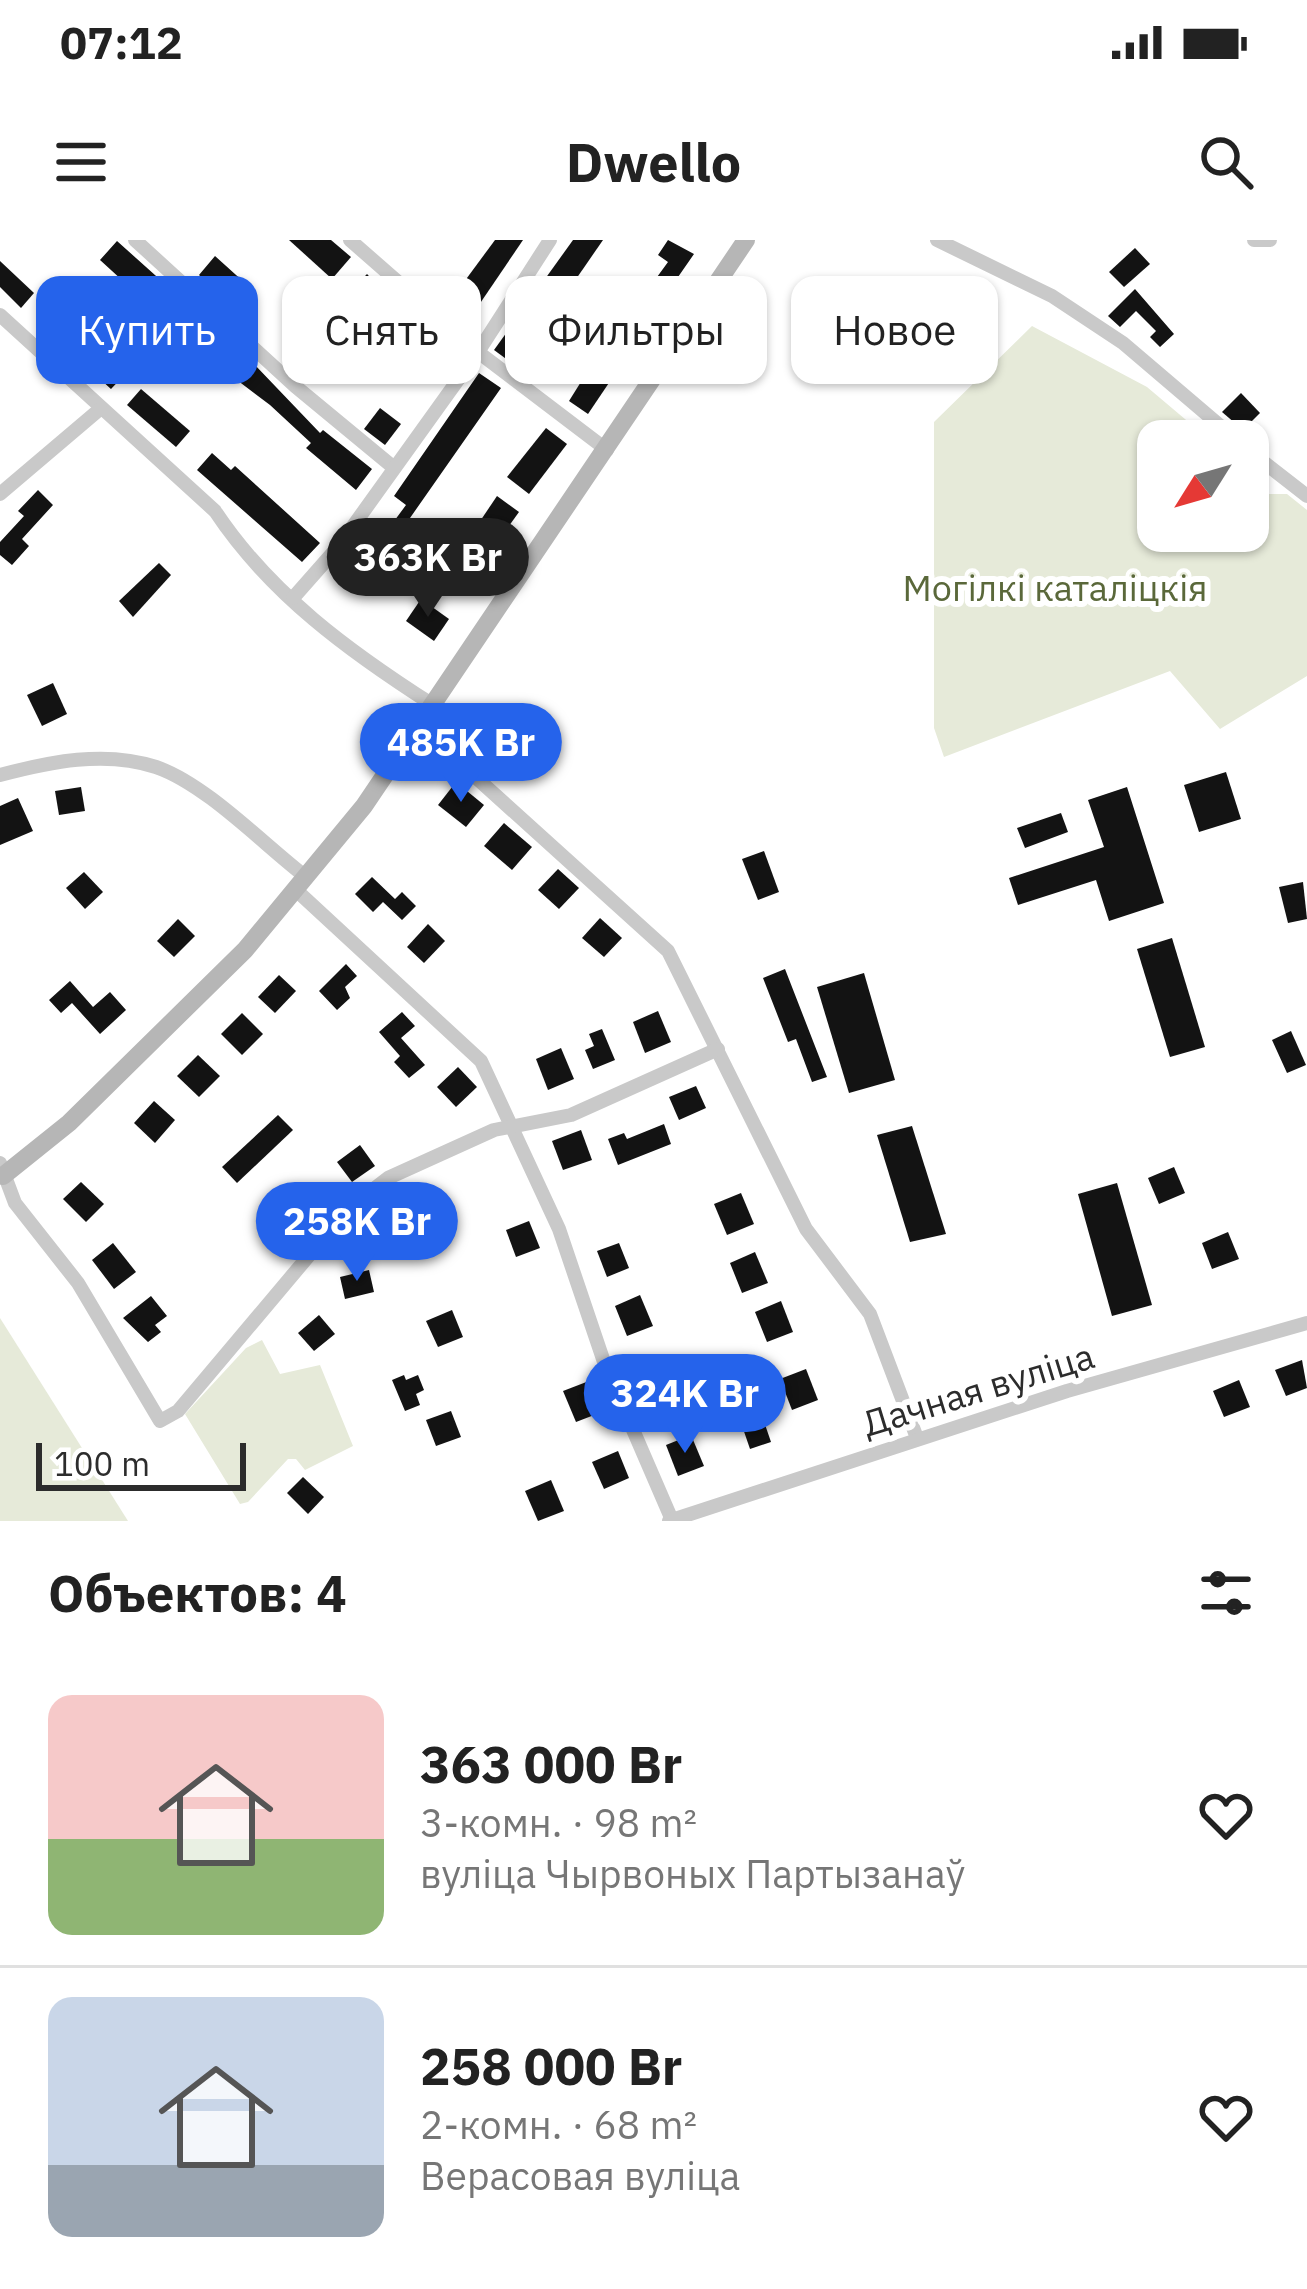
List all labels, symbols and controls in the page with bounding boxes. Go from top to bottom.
text: 07:12 [60,13,183,71]
text: Dwello [566,127,741,197]
icon: menu [48,129,114,195]
icon: search [1193,129,1259,195]
chip: Купить [36,276,258,384]
chip: Снять [282,276,481,384]
chip: Фильтры [505,276,767,384]
chip: Новое [791,276,998,384]
north arrow [1137,420,1269,552]
map controls [1137,420,1269,552]
pin: 363K Br [317,518,539,620]
text: 363K Br [354,531,502,582]
park label: Могілкі каталіцкія [903,564,1207,611]
pin: 485K Br [350,703,572,805]
text: 485K Br [387,716,535,767]
pin: 258K Br [246,1182,468,1284]
text: 258K Br [283,1195,431,1246]
street label: Дачная вуліца [857,1331,1099,1447]
pin: 324K Br [574,1354,796,1456]
text: 324K Br [611,1367,759,1418]
scale bar [36,1437,246,1490]
text: 100 m [54,1442,150,1485]
text: Объектов: 4 [48,1560,347,1626]
icon: filters [1193,1560,1259,1626]
text: 363 000 Br [420,1731,682,1797]
icon: home [144,1743,288,1887]
icon: heart [1193,1782,1259,1848]
text: 3-комн. · 98 m² [420,1797,697,1848]
text: вуліца Чырвоных Партызанаў [420,1848,965,1899]
text: 258 000 Br [420,2033,682,2099]
icon: home [144,2045,288,2189]
icon: heart [1193,2084,1259,2150]
text: 2-комн. · 68 m² [420,2099,697,2150]
text: Верасовая вуліца [420,2150,740,2201]

